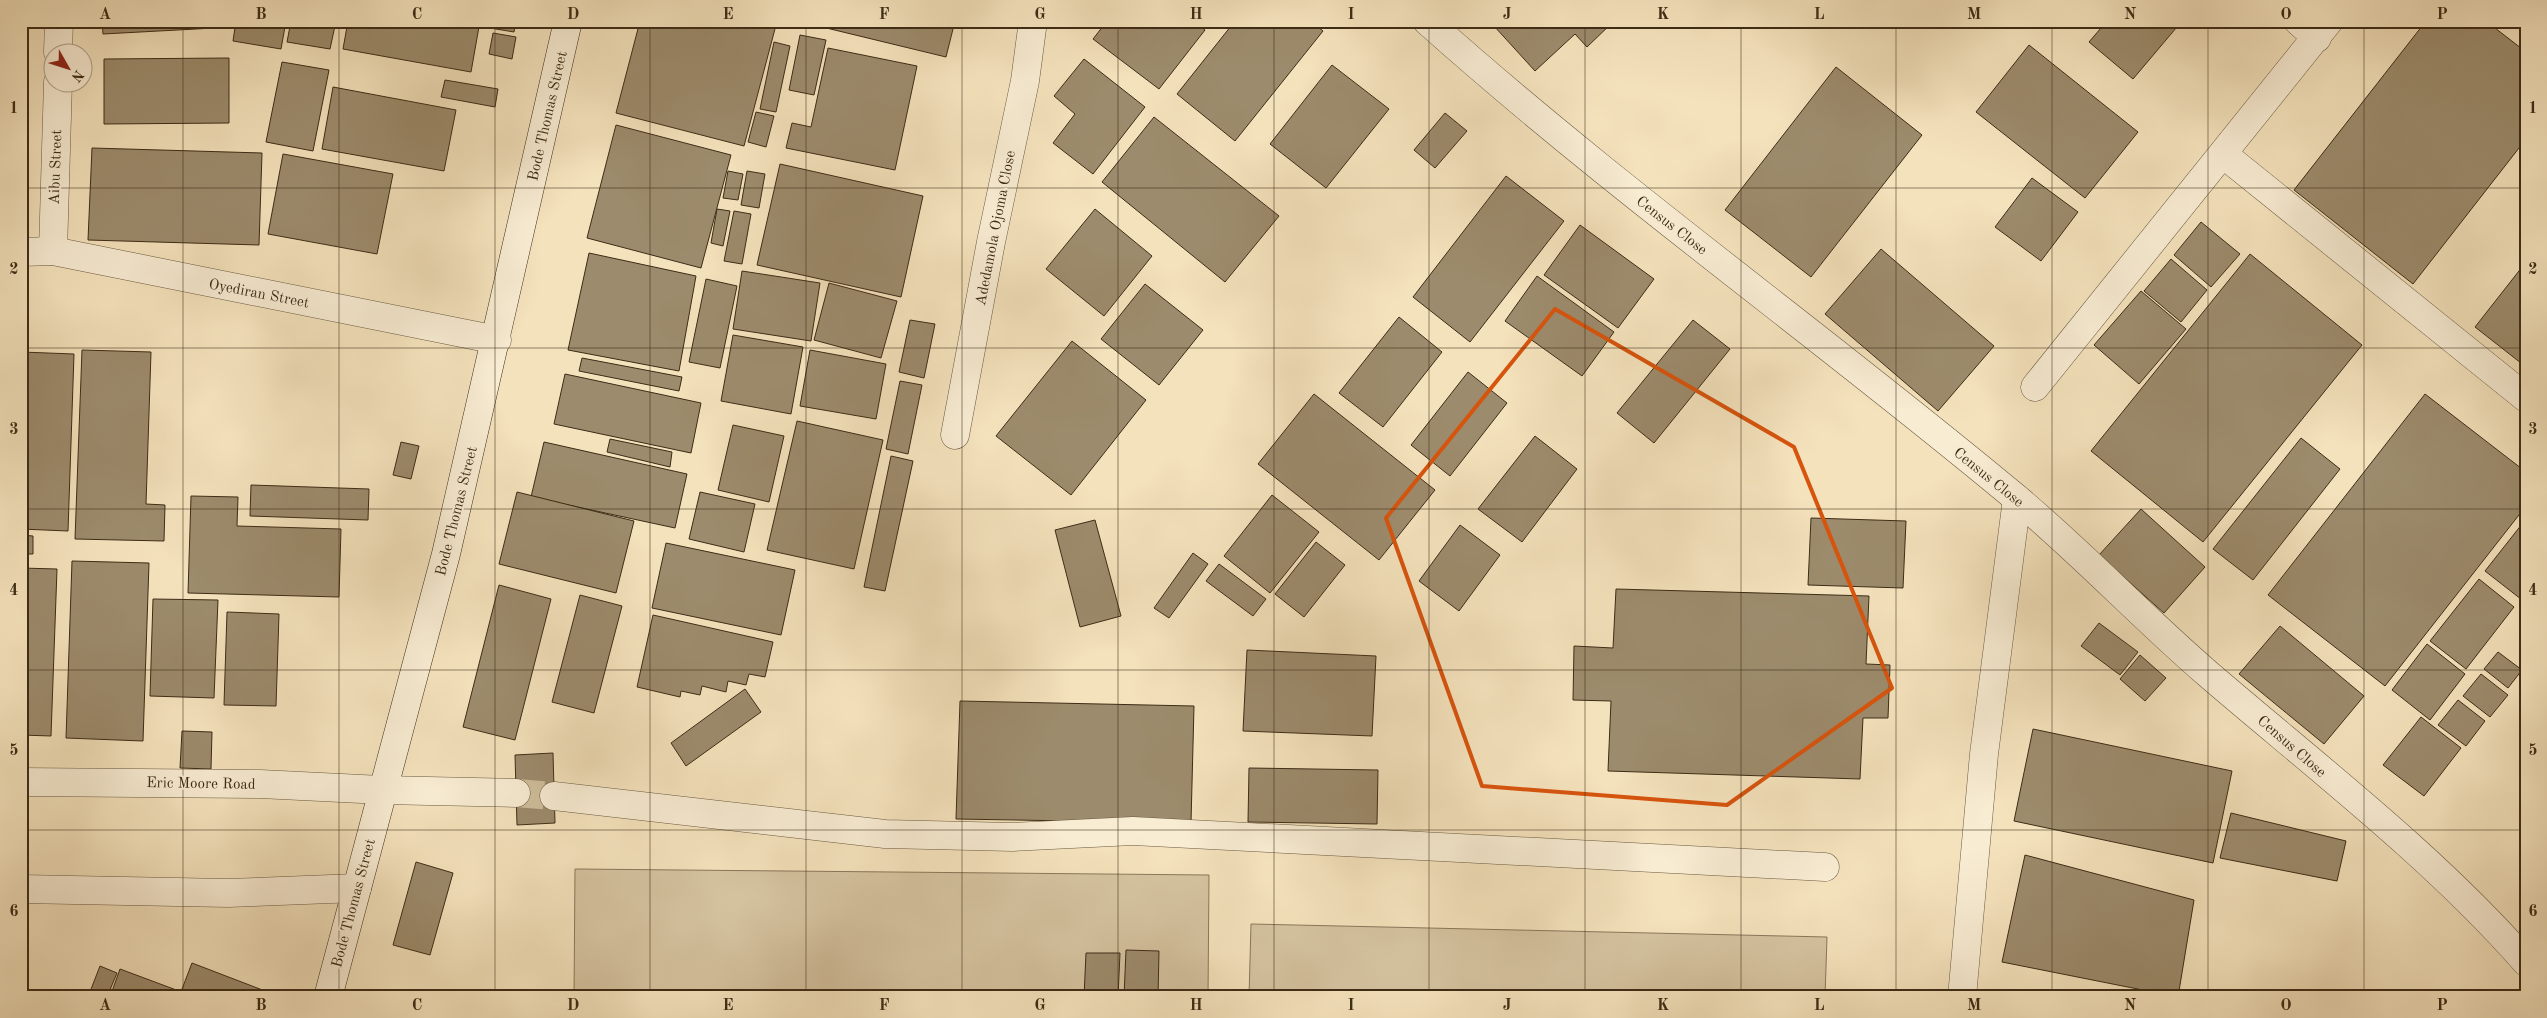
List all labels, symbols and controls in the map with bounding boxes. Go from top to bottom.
text: A [99,7,111,23]
text: B [255,7,267,23]
text: C [412,7,422,23]
text: D [567,7,579,23]
text: E [722,7,734,23]
text: F [879,7,890,23]
text: G [1034,7,1046,23]
text: H [1189,7,1203,23]
text: I [1347,7,1355,23]
text: J [1503,7,1512,23]
text: K [1657,7,1669,23]
text: L [1814,7,1825,23]
text: M [1967,7,1981,23]
text: N [2124,7,2137,23]
text: O [2280,7,2292,23]
text: P [2436,7,2448,23]
north arrow [42,42,92,92]
street label: Bode Thomas Street [526,50,571,183]
text: N [68,67,86,84]
text: 1 [9,101,19,117]
text: 1 [2528,101,2538,117]
street label: Aibu Street [48,129,65,205]
street label: Adedamola Ojoma Close [974,149,1019,307]
street label: Census Close [1633,194,1709,258]
text: 2 [9,262,19,278]
text: 2 [2528,262,2538,278]
street label: Oyediran Street [207,277,310,312]
text: 3 [9,422,19,438]
text: 3 [2528,422,2538,438]
street label: Bode Thomas Street [434,445,481,578]
street label: Census Close [1950,446,2026,511]
text: 4 [9,583,19,599]
text: 4 [2528,583,2538,599]
street label: Census Close [2254,714,2328,781]
text: 5 [9,743,19,759]
text: 5 [2528,743,2538,759]
street label: Eric Moore Road [146,776,256,793]
street label: Bode Thomas Street [330,837,379,969]
text: 6 [9,904,19,920]
text: 6 [2528,904,2538,920]
text: A [99,998,111,1014]
text: B [255,998,267,1014]
text: C [412,998,422,1014]
text: D [567,998,579,1014]
text: E [722,998,734,1014]
text: F [879,998,890,1014]
text: G [1034,998,1046,1014]
text: H [1189,998,1203,1014]
text: I [1347,998,1355,1014]
text: J [1503,998,1512,1014]
text: K [1657,998,1669,1014]
text: L [1814,998,1825,1014]
text: M [1967,998,1981,1014]
text: N [2124,998,2137,1014]
text: O [2280,998,2292,1014]
text: P [2436,998,2448,1014]

